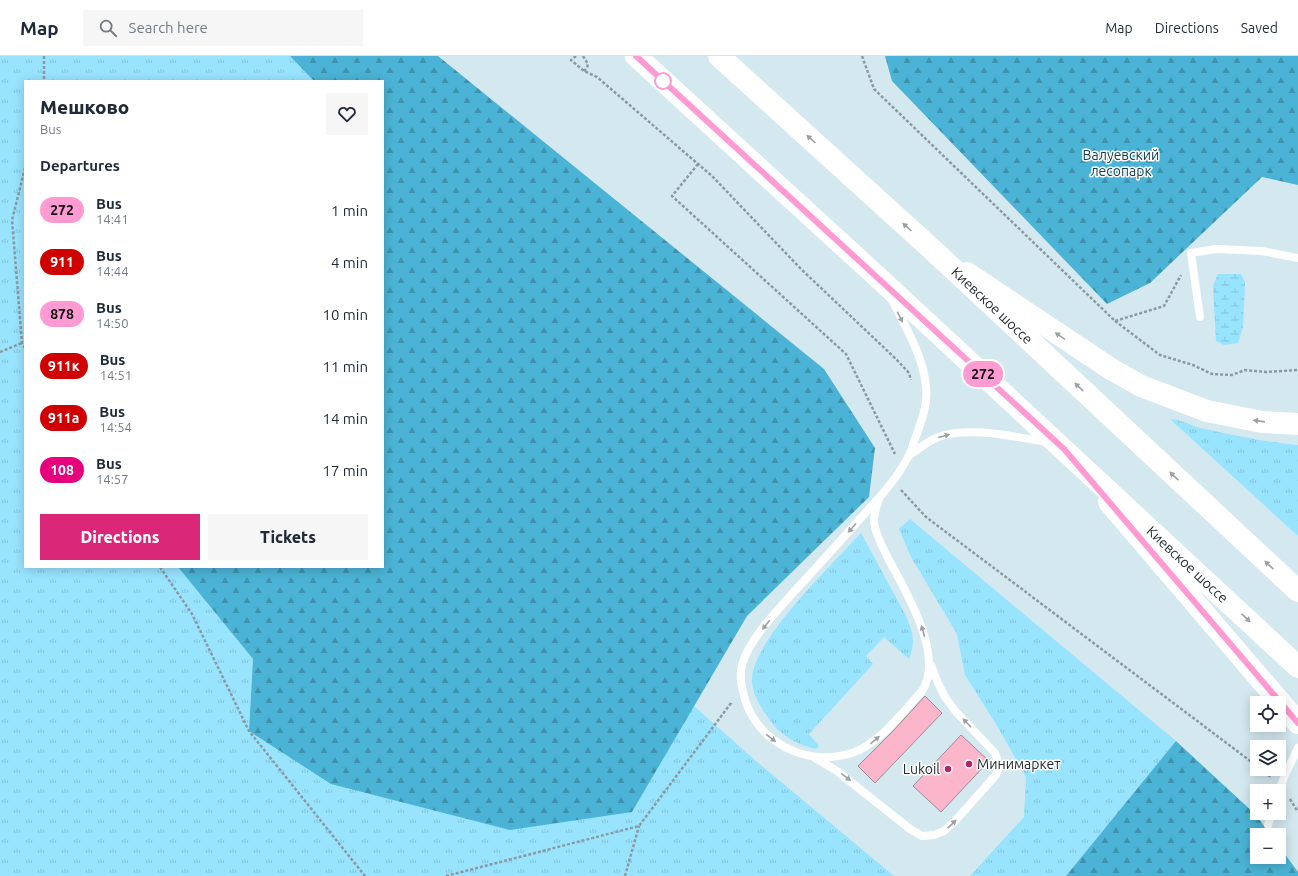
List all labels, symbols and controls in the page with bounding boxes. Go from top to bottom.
search box [83,10,363,46]
text: Map [20,17,59,39]
icon: search [97,17,119,39]
text: Search here [129,19,208,36]
text: Map [1105,20,1133,36]
text: Directions [1155,20,1219,36]
text: Saved [1241,20,1278,36]
unlabelled marker [654,72,672,90]
button: heart [326,93,368,135]
text: Мешково [40,96,129,118]
text: Bus [40,122,61,136]
one-way arrow [805,135,816,144]
park label: Валуевский лесопарк [1083,147,1159,179]
text: Departures [40,157,120,174]
text: Bus [96,195,122,212]
text: 272 [50,202,74,218]
text: 1 min [331,202,368,219]
text: 14:41 [96,212,129,226]
one-way arrow [902,222,912,231]
text: Bus [96,247,122,264]
text: 911 [50,254,74,270]
text: 4 min [331,254,368,271]
text: 14:44 [96,264,129,278]
street label: Киевское шоссе [948,264,1036,347]
text: Bus [96,299,122,316]
text: 878 [50,306,74,322]
text: 10 min [322,306,368,323]
one-way arrow [897,311,903,322]
text: 14:50 [96,316,129,330]
one-way arrow [1055,332,1065,340]
text: Bus [100,351,125,368]
text: 911к [48,358,80,374]
text: 11 min [322,358,368,375]
line badge: 272 [960,361,1006,387]
text: 272 [971,366,995,382]
text: 14:51 [100,368,132,382]
one-way arrow [1075,383,1084,392]
text: Bus [99,403,125,420]
text: 911а [48,410,79,426]
text: 14 min [322,410,368,427]
one-way arrow [1253,418,1265,424]
text: 14:54 [99,420,132,434]
one-way arrow [938,433,950,439]
text: Bus [96,455,122,472]
text: 108 [50,462,74,478]
text: 17 min [322,462,368,479]
text: 14:57 [96,472,129,486]
one-way arrow [1170,472,1179,481]
button: Directions [40,514,200,560]
button: Tickets [208,514,368,560]
one-way arrow [848,522,857,533]
street label: Киевское шоссе [1143,523,1231,606]
one-way arrow [1264,560,1275,569]
one-way arrow [1241,614,1251,623]
one-way arrow [762,619,770,630]
one-way arrow [919,625,925,637]
map controls [1250,696,1286,864]
button: locate [1250,696,1286,732]
one-way arrow [962,718,971,728]
one-way arrow [766,734,777,742]
one-way arrow [870,735,880,744]
button: layers [1250,740,1286,776]
place label: Минимаркет [977,756,1060,772]
marker: Минимаркет [964,759,974,769]
place label: Lukoil [903,761,940,777]
marker: Lukoil [943,764,953,774]
one-way arrow [840,773,851,781]
button: + [1250,784,1286,820]
one-way arrow [947,819,957,828]
button: − [1250,828,1286,864]

